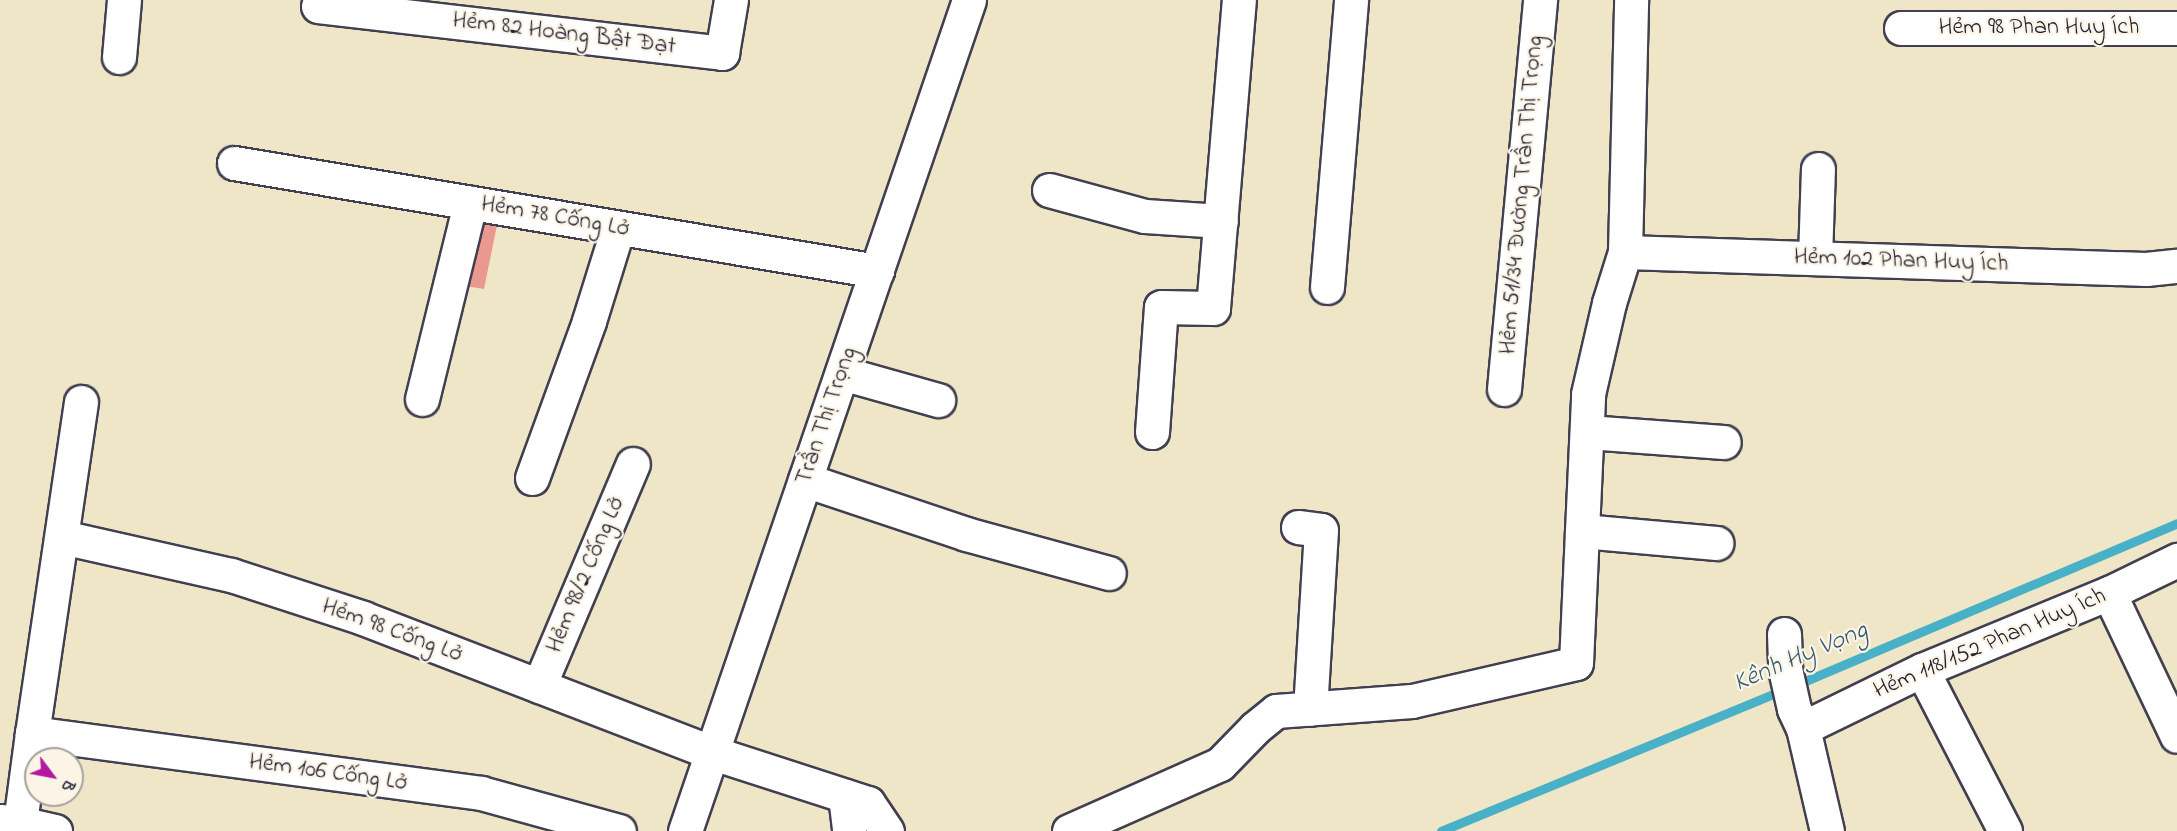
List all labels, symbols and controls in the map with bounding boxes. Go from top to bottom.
street label: Hẻm 82 Hoàng Bật Đạt [451,6,677,62]
street label: Hẻm 98 Phan Huy Ích [1939,14,2139,42]
street label: Hẻm 51/34 Đường Trần Thị Trọng [1494,34,1550,356]
street label: Hẻm 78 Cống Lở [479,190,631,244]
street label: Hẻm 102 Phan Huy Ích [1793,243,2009,279]
street label: Trần Thị Trọng [790,343,864,489]
street label: Hẻm 98/2 Cống Lở [540,493,632,657]
street label: Hẻm 118/152 Phan Huy Ích [1869,582,2111,706]
street label: Hẻm 98 Cống Lở [318,592,466,670]
water label: Kênh Hy Vọng [1729,616,1873,700]
north arrow [24,747,84,807]
street label: Hẻm 106 Cống Lở [247,748,409,798]
text: B [55,775,81,796]

